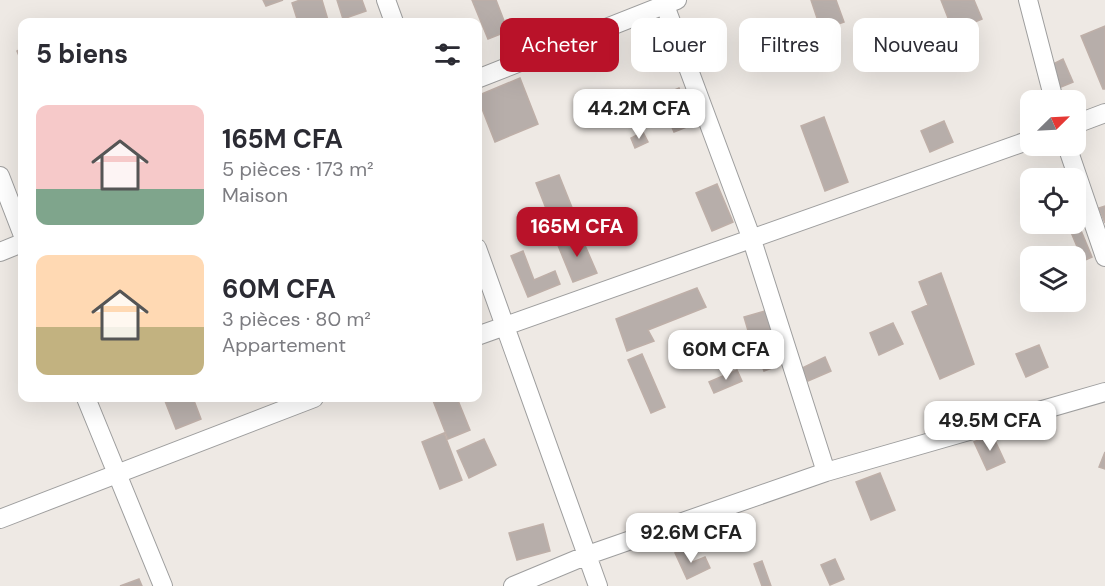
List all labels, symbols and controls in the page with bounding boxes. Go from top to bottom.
chip: Acheter [500,18,619,72]
chip: Louer [631,18,727,72]
chip: Filtres [739,18,841,72]
chip: Nouveau [853,18,979,72]
text: 5 biens [36,37,128,71]
icon: filters [431,38,464,71]
pin: 44.2M CFA [570,89,708,140]
north arrow [1020,90,1086,156]
map controls [1020,90,1086,312]
text: 44.2M CFA [587,95,691,121]
text: 165M CFA [222,122,343,156]
icon: home [84,129,156,201]
text: 5 pièces · 173 m² [222,156,374,182]
button: locate [1020,168,1086,234]
text: Maison [222,182,288,208]
pin: 165M CFA [515,207,639,258]
text: 165M CFA [531,213,623,239]
button: layers [1020,246,1086,312]
text: 60M CFA [222,272,336,306]
icon: home [84,279,156,351]
text: 3 pièces · 80 m² [222,306,371,332]
pin: 60M CFA [671,330,781,381]
text: Appartement [222,332,346,358]
text: 60M CFA [682,336,770,362]
pin: 49.5M CFA [921,401,1059,452]
text: 49.5M CFA [938,407,1042,433]
pin: 92.6M CFA [622,513,760,564]
text: 92.6M CFA [640,519,742,545]

